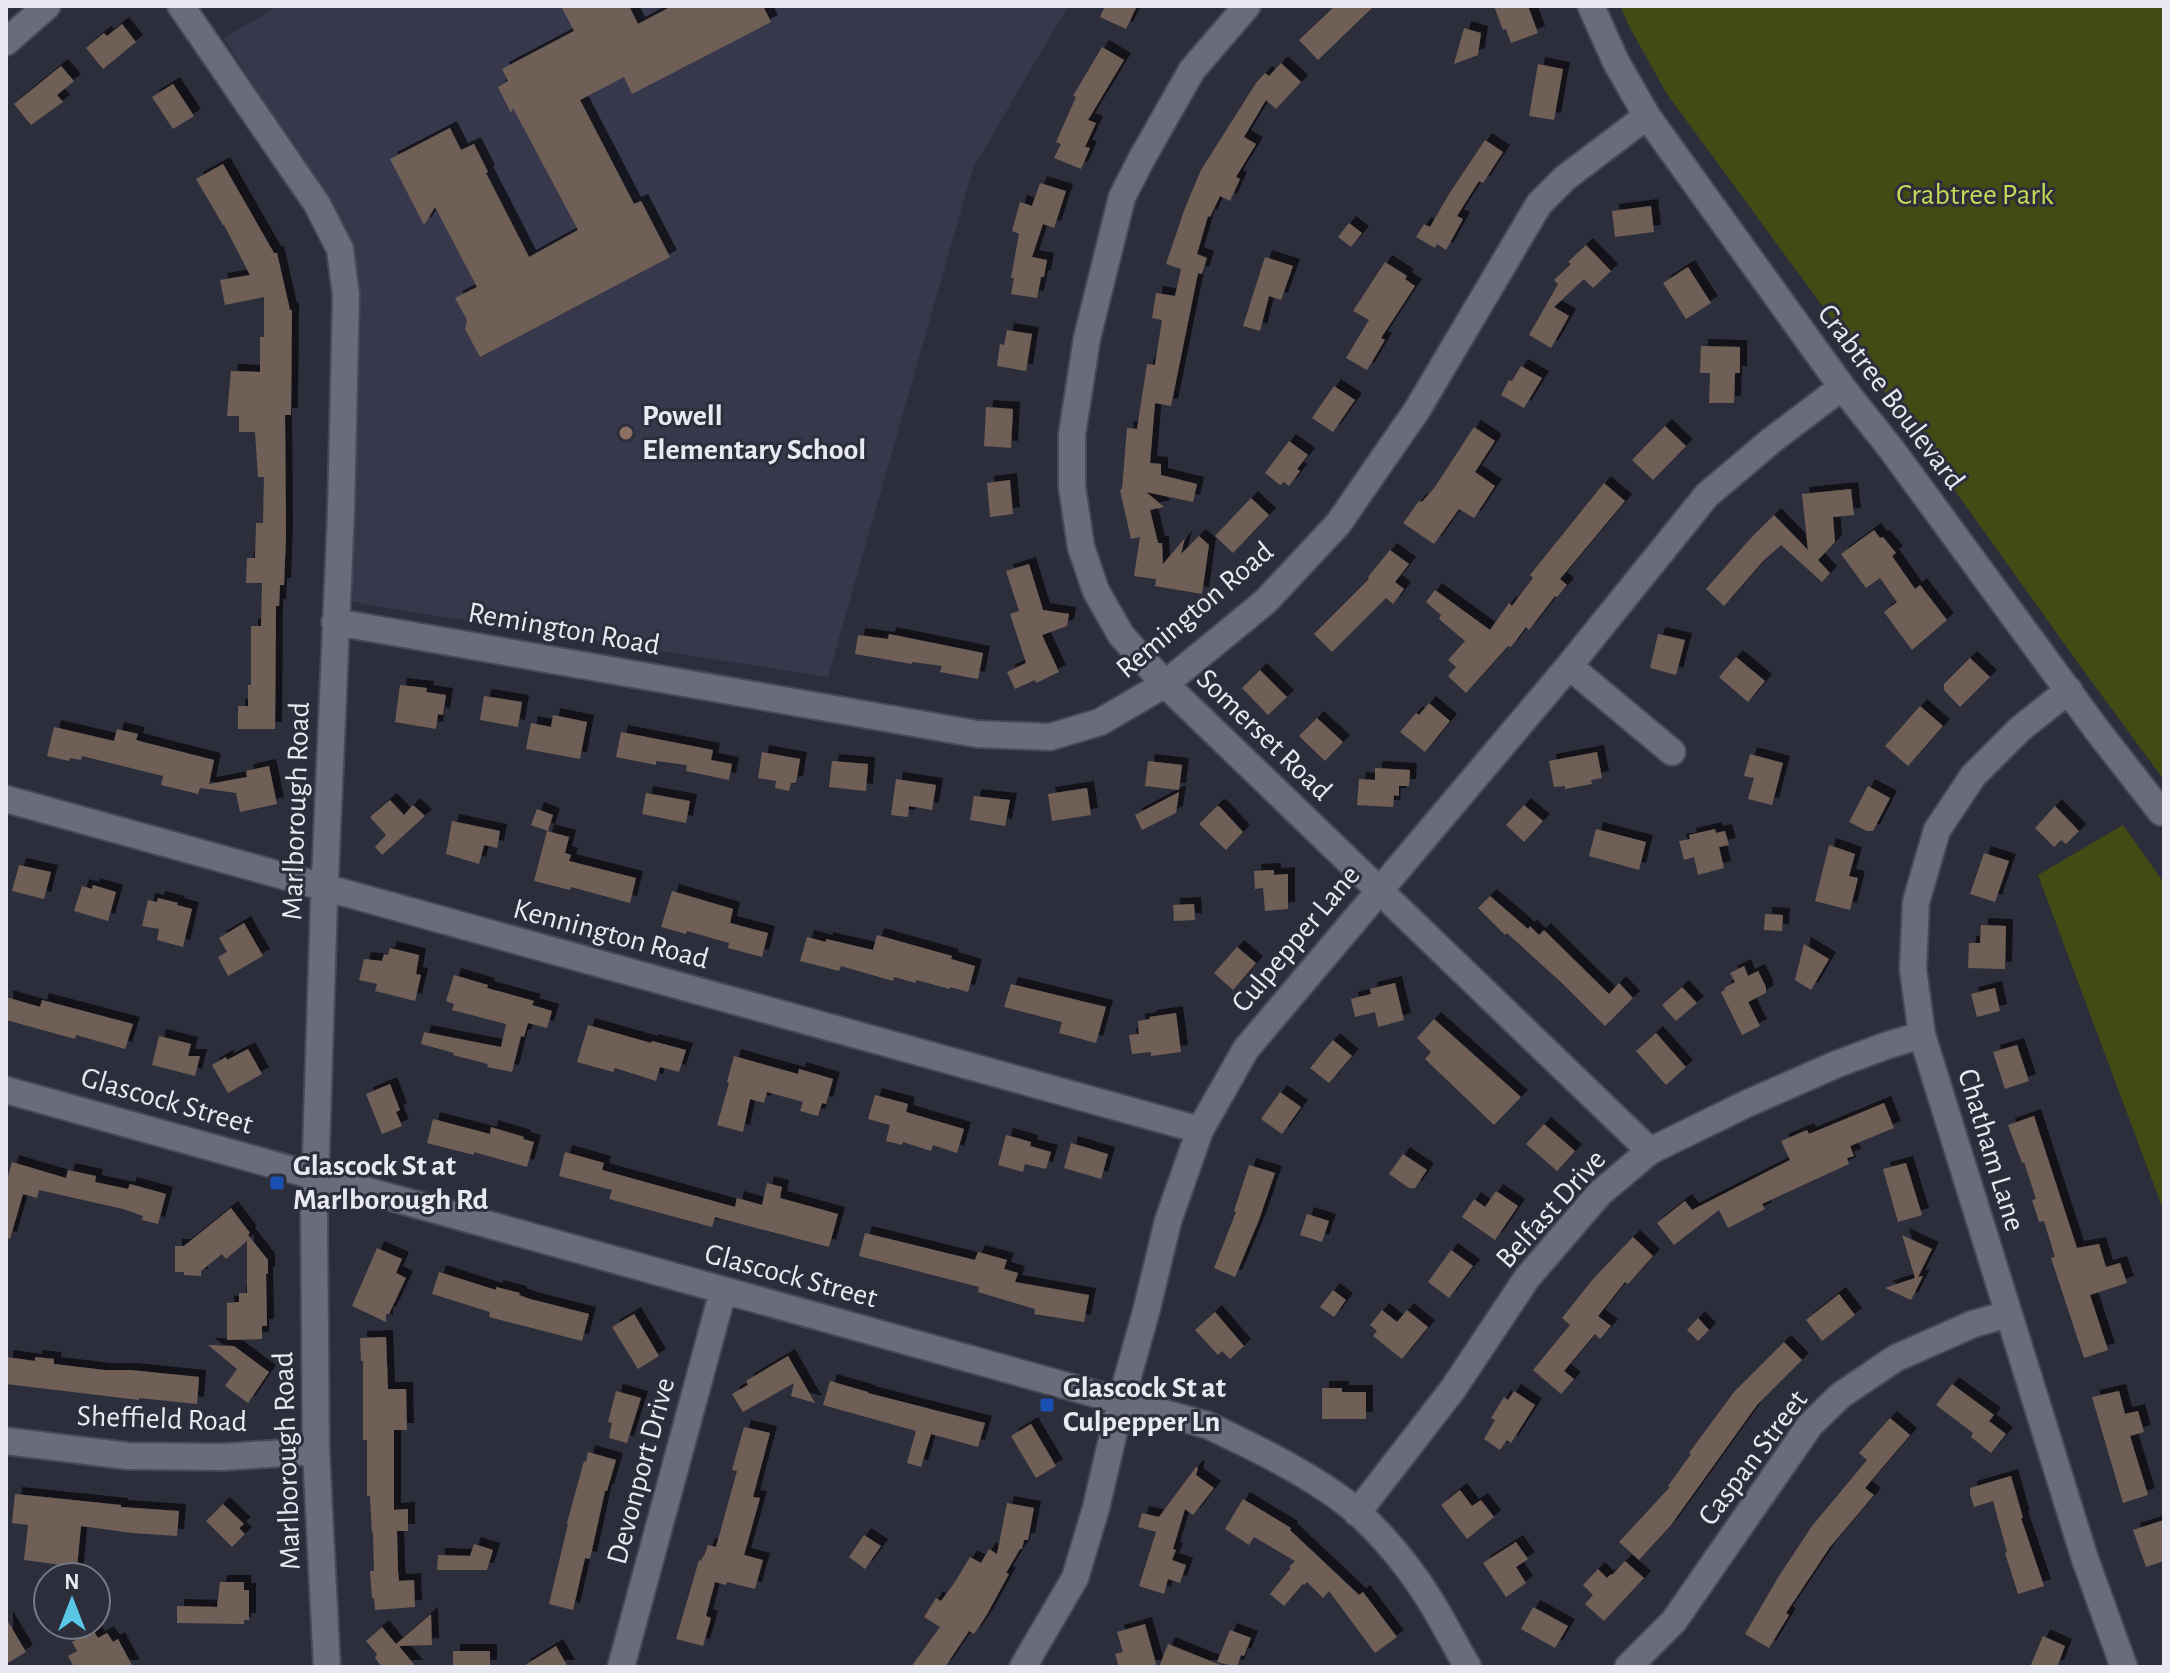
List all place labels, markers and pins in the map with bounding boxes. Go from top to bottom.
place label: Powell Elementary School [642,401,866,465]
marker: Powell Elementary School [617,424,635,442]
place label: Glascock St at Marlborough Rd [293,1151,488,1215]
marker: Glascock St at Marlborough Rd [268,1174,286,1192]
place label: Glascock St at Culpepper Ln [1063,1373,1226,1437]
marker: Glascock St at Culpepper Ln [1038,1396,1056,1414]

